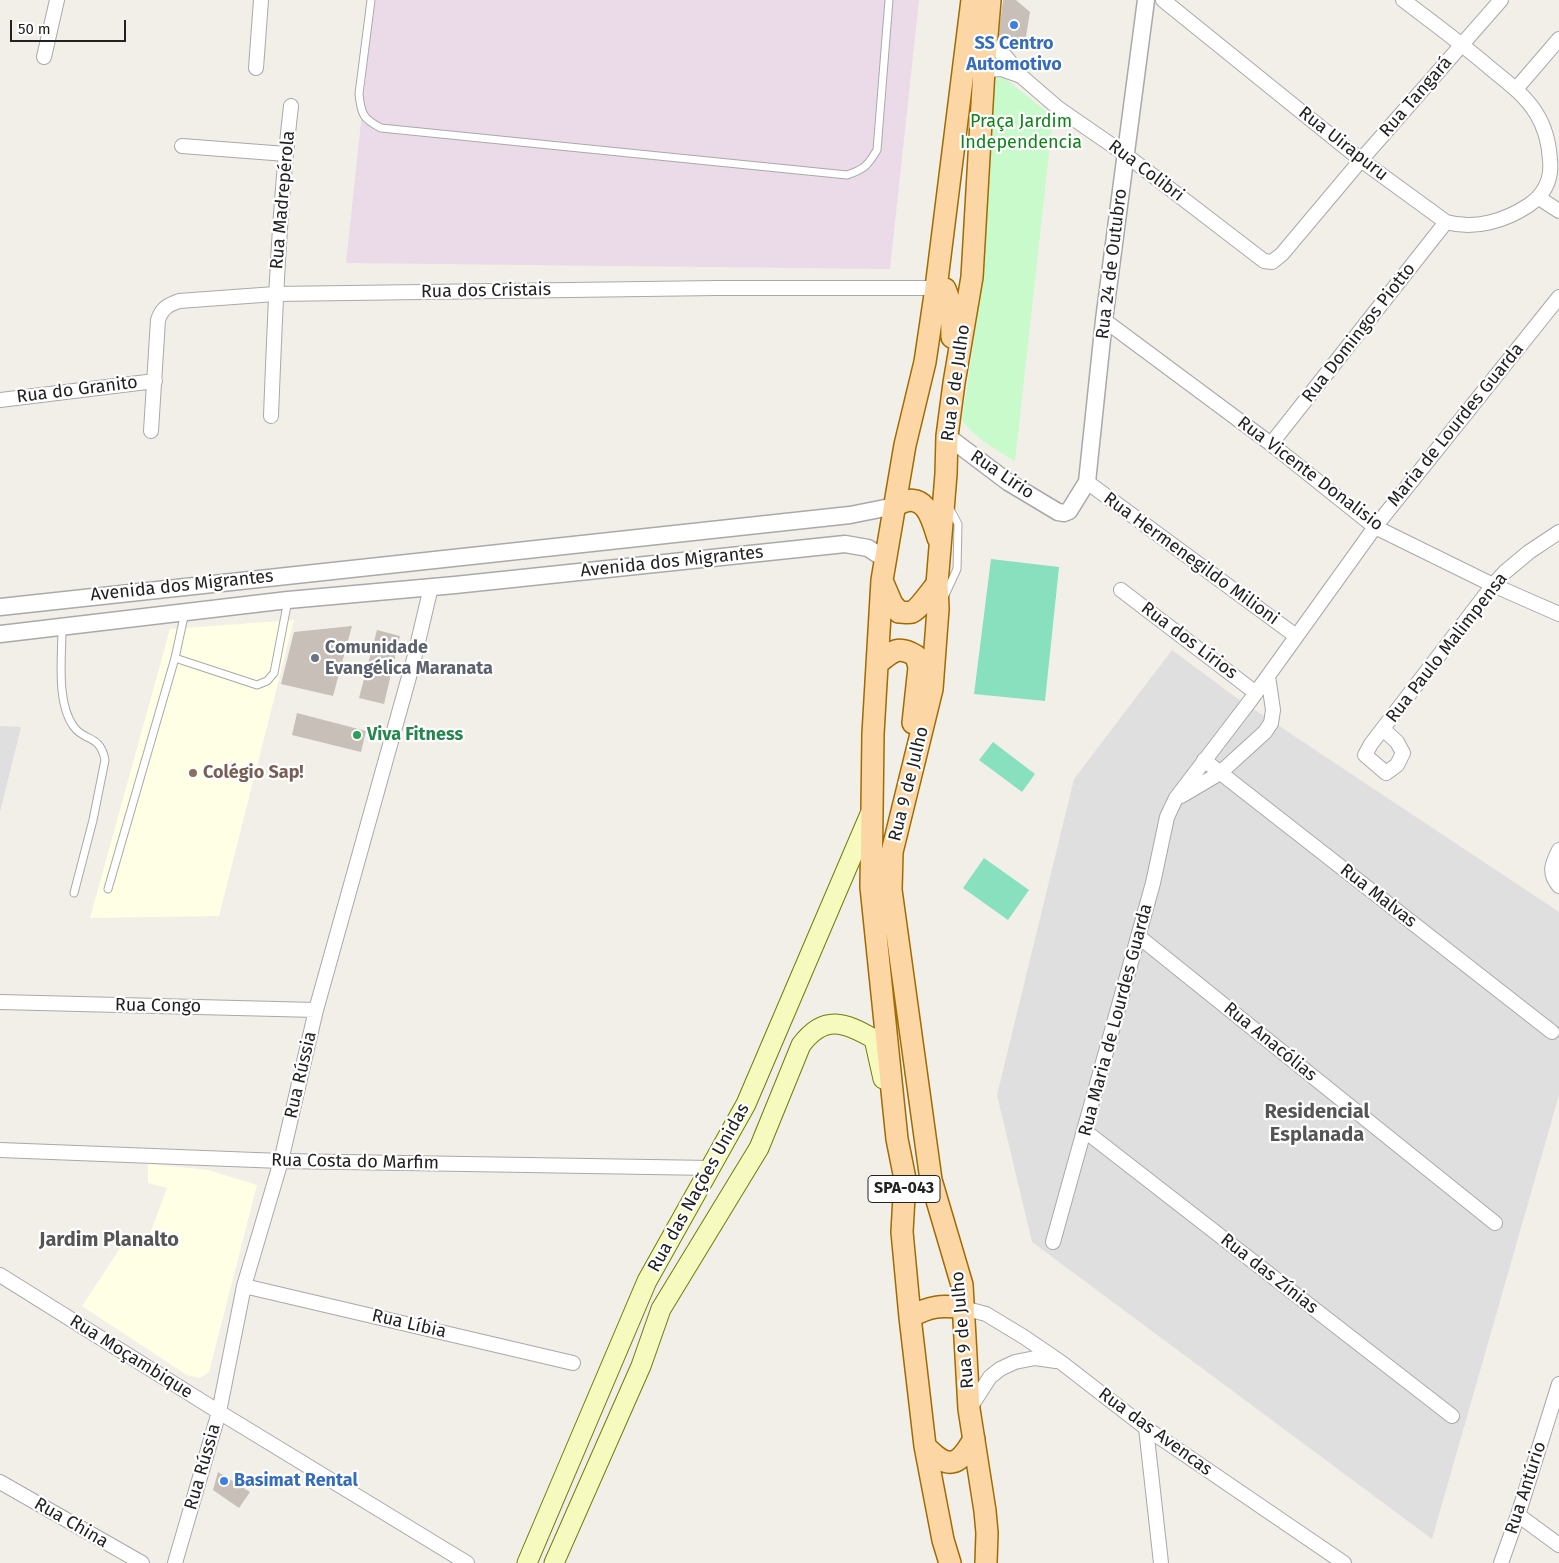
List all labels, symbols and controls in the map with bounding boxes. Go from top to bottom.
scale bar [12,10,129,42]
marker: SS Centro Automotivo [1008,19,1020,31]
text: 50 m [18,20,51,38]
place label: SS Centro Automotivo [966,33,1062,76]
street label: Rua Tangará [1375,52,1457,142]
street label: Rua Uirapuru [1294,102,1392,186]
park label: Praça Jardim Independencia [960,111,1082,154]
street label: Rua Madrepérola [266,130,300,270]
street label: Rua Colibri [1104,136,1188,206]
street label: Rua 24 de Outubro [1092,187,1132,341]
street label: Rua Domingos Piotto [1298,259,1420,407]
street label: Rua dos Cristais [421,279,551,303]
street label: Rua 9 de Julho [937,323,975,443]
street label: Maria de Lourdes Guarda [1383,339,1529,511]
street label: Rua do Granito [15,372,139,408]
street label: Rua Vicente Donalisio [1233,412,1387,536]
street label: Rua Lirio [966,446,1038,504]
street label: Rua Hermenegildo Milioni [1099,488,1283,630]
street label: Avenida dos Migrantes [579,542,765,582]
street label: Avenida dos Migrantes [89,566,275,606]
street label: Rua Paulo Malimpensa [1382,569,1512,727]
street label: Rua dos Lírios [1137,598,1241,684]
place label: Comunidade Evangélica Maranata [325,637,493,680]
marker: Comunidade Evangélica Maranata [309,652,321,664]
place label: Viva Fitness [367,724,463,746]
street label: Rua 9 de Julho [884,724,934,844]
marker: Viva Fitness [351,729,363,741]
place label: Colégio Sap! [203,762,304,784]
marker: Colégio Sap! [187,767,199,779]
street label: Rua Malvas [1335,859,1421,933]
street label: Rua Maria de Lourdes Guarda [1075,901,1157,1139]
street label: Rua Congo [115,994,201,1018]
street label: Rua Anacólias [1219,998,1321,1086]
street label: Rua Rússia [280,1029,322,1121]
street label: Rua das Nações Unidas [644,1100,754,1276]
district label: Residencial Esplanada [1265,1100,1369,1147]
street label: Rua Costa do Marfim [271,1150,439,1174]
road number: SPA-043 [868,1176,940,1202]
district label: Jardim Planalto [39,1228,179,1252]
street label: Rua das Zínias [1216,1229,1322,1319]
street label: Rua 9 de Julho [947,1270,979,1390]
street label: Rua Líbia [370,1305,448,1343]
street label: Rua Moçambique [66,1311,196,1403]
street label: Rua das Avencas [1094,1383,1216,1481]
street label: Rua Rússia [180,1421,226,1513]
street label: Rua Antúrio [1501,1439,1551,1537]
place label: Basimat Rental [234,1470,358,1492]
marker: Basimat Rental [218,1475,230,1487]
street label: Rua China [30,1493,112,1553]

